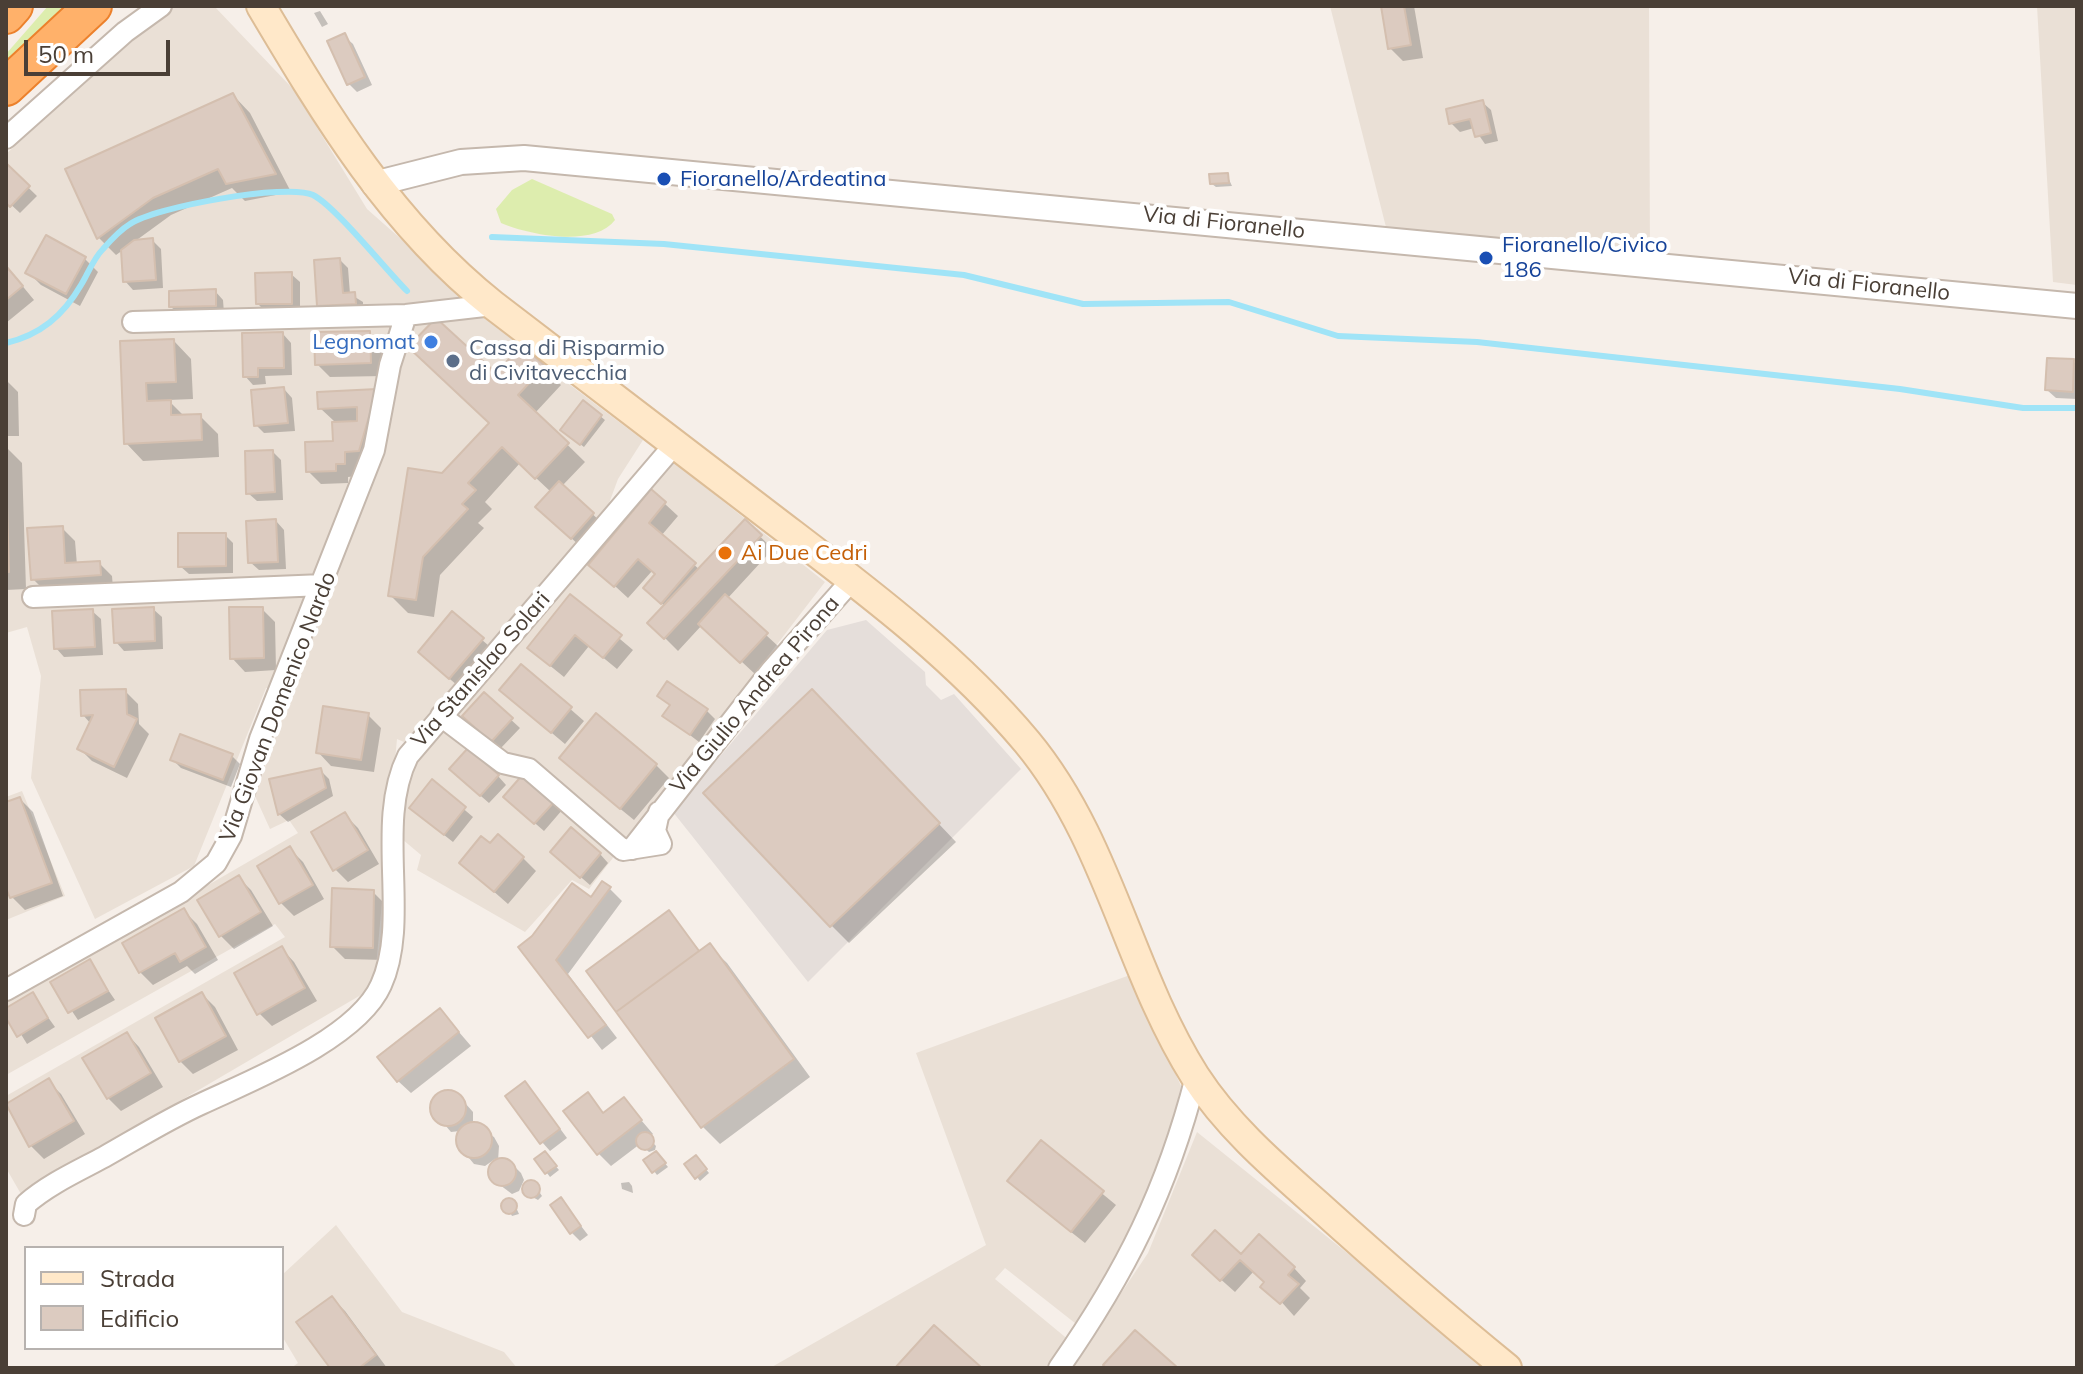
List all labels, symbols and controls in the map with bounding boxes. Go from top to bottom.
scale bar [28,24,174,74]
text: 50 m [38,39,94,69]
place label: Fioranello/Ardeatina [680,166,886,192]
marker: Fioranello/Ardeatina [655,170,673,188]
street label: Via di Fioranello [1142,201,1306,245]
place label: Fioranello/Civico 186 [1502,232,1668,284]
marker: Fioranello/Civico 186 [1477,249,1495,267]
street label: Via di Fioranello [1787,263,1951,307]
place label: Legnomat [312,329,415,355]
marker: Legnomat [422,333,440,351]
place label: Cassa di Risparmio di Civitavecchia [469,335,665,386]
marker: Cassa di Risparmio di Civitavecchia [444,352,462,370]
place label: Ai Due Cedri [741,540,868,566]
marker: Ai Due Cedri [716,544,734,562]
street label: Via Giovan Domenico Nardo [214,568,342,846]
street label: Via Stanislao Solari [406,587,556,753]
street label: Via Giulio Andrea Pirona [665,591,845,799]
legend [24,1246,284,1350]
text: Strada [100,1263,175,1293]
text: Edificio [100,1303,179,1333]

